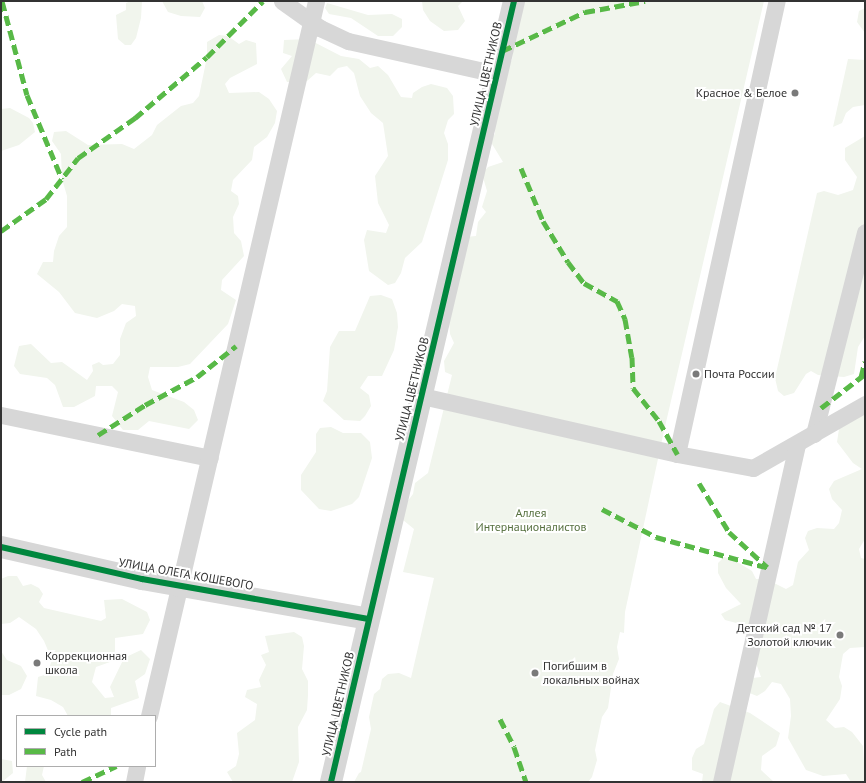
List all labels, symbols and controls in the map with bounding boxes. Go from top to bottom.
street label: УЛИЦА ЦВЕТНИКОВ [467,20,505,128]
place label: Красное & Белое [696,86,787,100]
marker: Красное & Белое [790,88,800,98]
street label: УЛИЦА ЦВЕТНИКОВ [392,335,432,443]
place label: Почта России [704,367,775,381]
marker: Почта России [691,369,701,379]
park label: Аллея Интернационалистов [475,506,587,534]
street label: УЛИЦА ОЛЕГА КОШЕВОГО [117,555,255,593]
place label: Детский сад № 17 Золотой ключик [736,621,832,649]
marker: Детский сад № 17 Золотой ключик [835,630,845,640]
place label: Коррекционная школа [45,649,127,677]
street label: УЛИЦА ЦВЕТНИКОВ [319,650,357,758]
marker: Коррекционная школа [32,658,42,668]
place label: Погибшим в локальных войнах [543,659,640,687]
marker: Погибшим в локальных войнах [530,668,540,678]
legend [16,715,156,767]
text: Cycle path [54,724,107,739]
text: Path [54,744,77,759]

